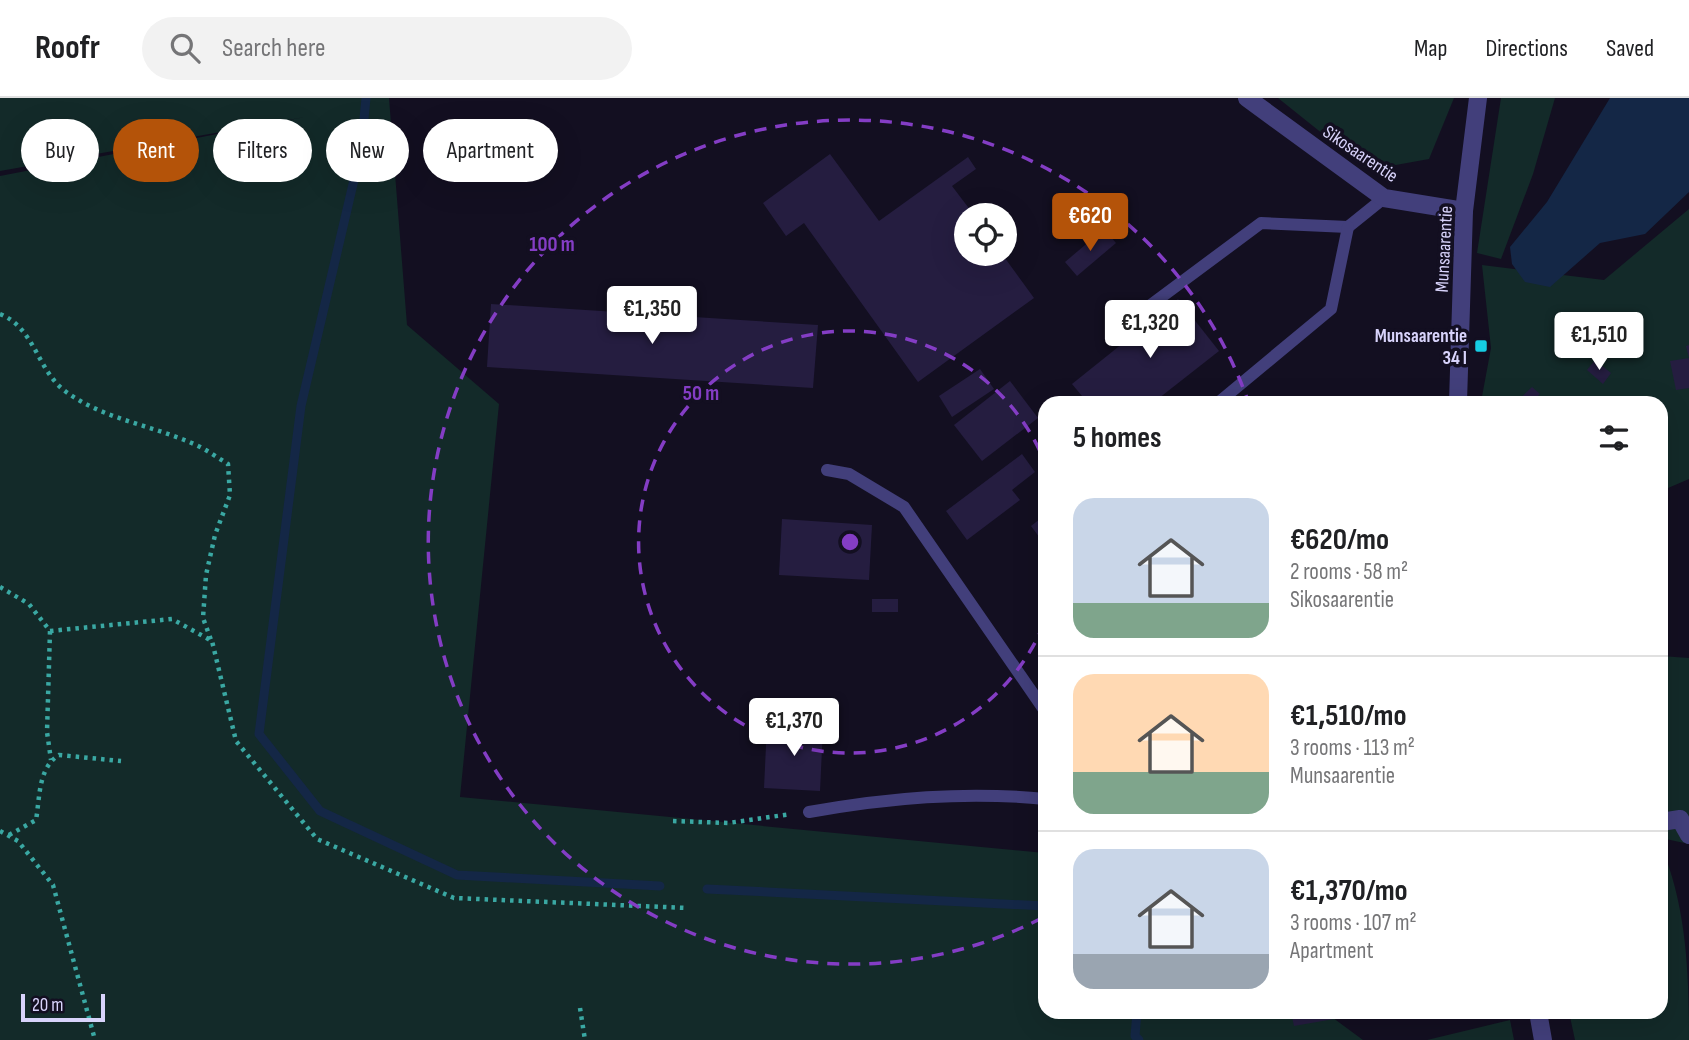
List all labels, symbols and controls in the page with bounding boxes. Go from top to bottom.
search box [142,17,632,80]
text: Roofr [35,28,100,68]
icon: search [166,29,204,67]
text: Search here [222,33,325,64]
text: Map [1414,34,1447,63]
text: Directions [1485,34,1568,63]
text: Saved [1606,34,1654,63]
chip: Buy [21,119,99,182]
chip: Rent [113,119,199,182]
chip: Filters [213,119,312,182]
chip: New [326,119,409,182]
chip: Apartment [423,119,558,182]
street label: Sikosaarentie [1318,121,1402,188]
pin: €620 [1049,194,1131,253]
text: €620 [1068,202,1112,230]
map controls [954,203,1017,266]
button: locate [954,203,1017,266]
street label: Munsaarentie [1431,205,1458,293]
text: 100 m [529,232,575,257]
pin: €1,350 [595,286,709,346]
text: €1,350 [623,295,681,323]
pin: €1,320 [1093,300,1207,360]
text: €1,320 [1121,309,1179,337]
pin: €1,510 [1542,313,1656,372]
text: €1,510 [1570,321,1628,349]
place label: Munsaarentie 34 I [1375,325,1467,370]
marker: Munsaarentie 34 I [1473,338,1489,354]
text: 50 m [683,381,719,406]
icon: filters [1595,419,1633,457]
text: 5 homes [1073,420,1162,456]
text: €620/mo [1290,522,1389,558]
icon: home [1129,526,1213,610]
centre of rings [838,530,862,554]
text: 2 rooms · 58 m² [1290,558,1408,586]
text: Sikosaarentie [1290,586,1394,614]
pin: €1,370 [737,698,851,758]
text: €1,510/mo [1290,698,1407,734]
icon: home [1129,702,1213,786]
text: €1,370 [765,707,823,735]
text: 3 rooms · 113 m² [1290,734,1415,762]
text: Munsaarentie [1290,762,1395,790]
text: €1,370/mo [1290,873,1408,909]
icon: home [1129,877,1213,961]
text: 3 rooms · 107 m² [1290,909,1417,937]
text: Apartment [1290,937,1374,965]
scale bar [21,991,105,1023]
text: 20 m [32,994,64,1017]

